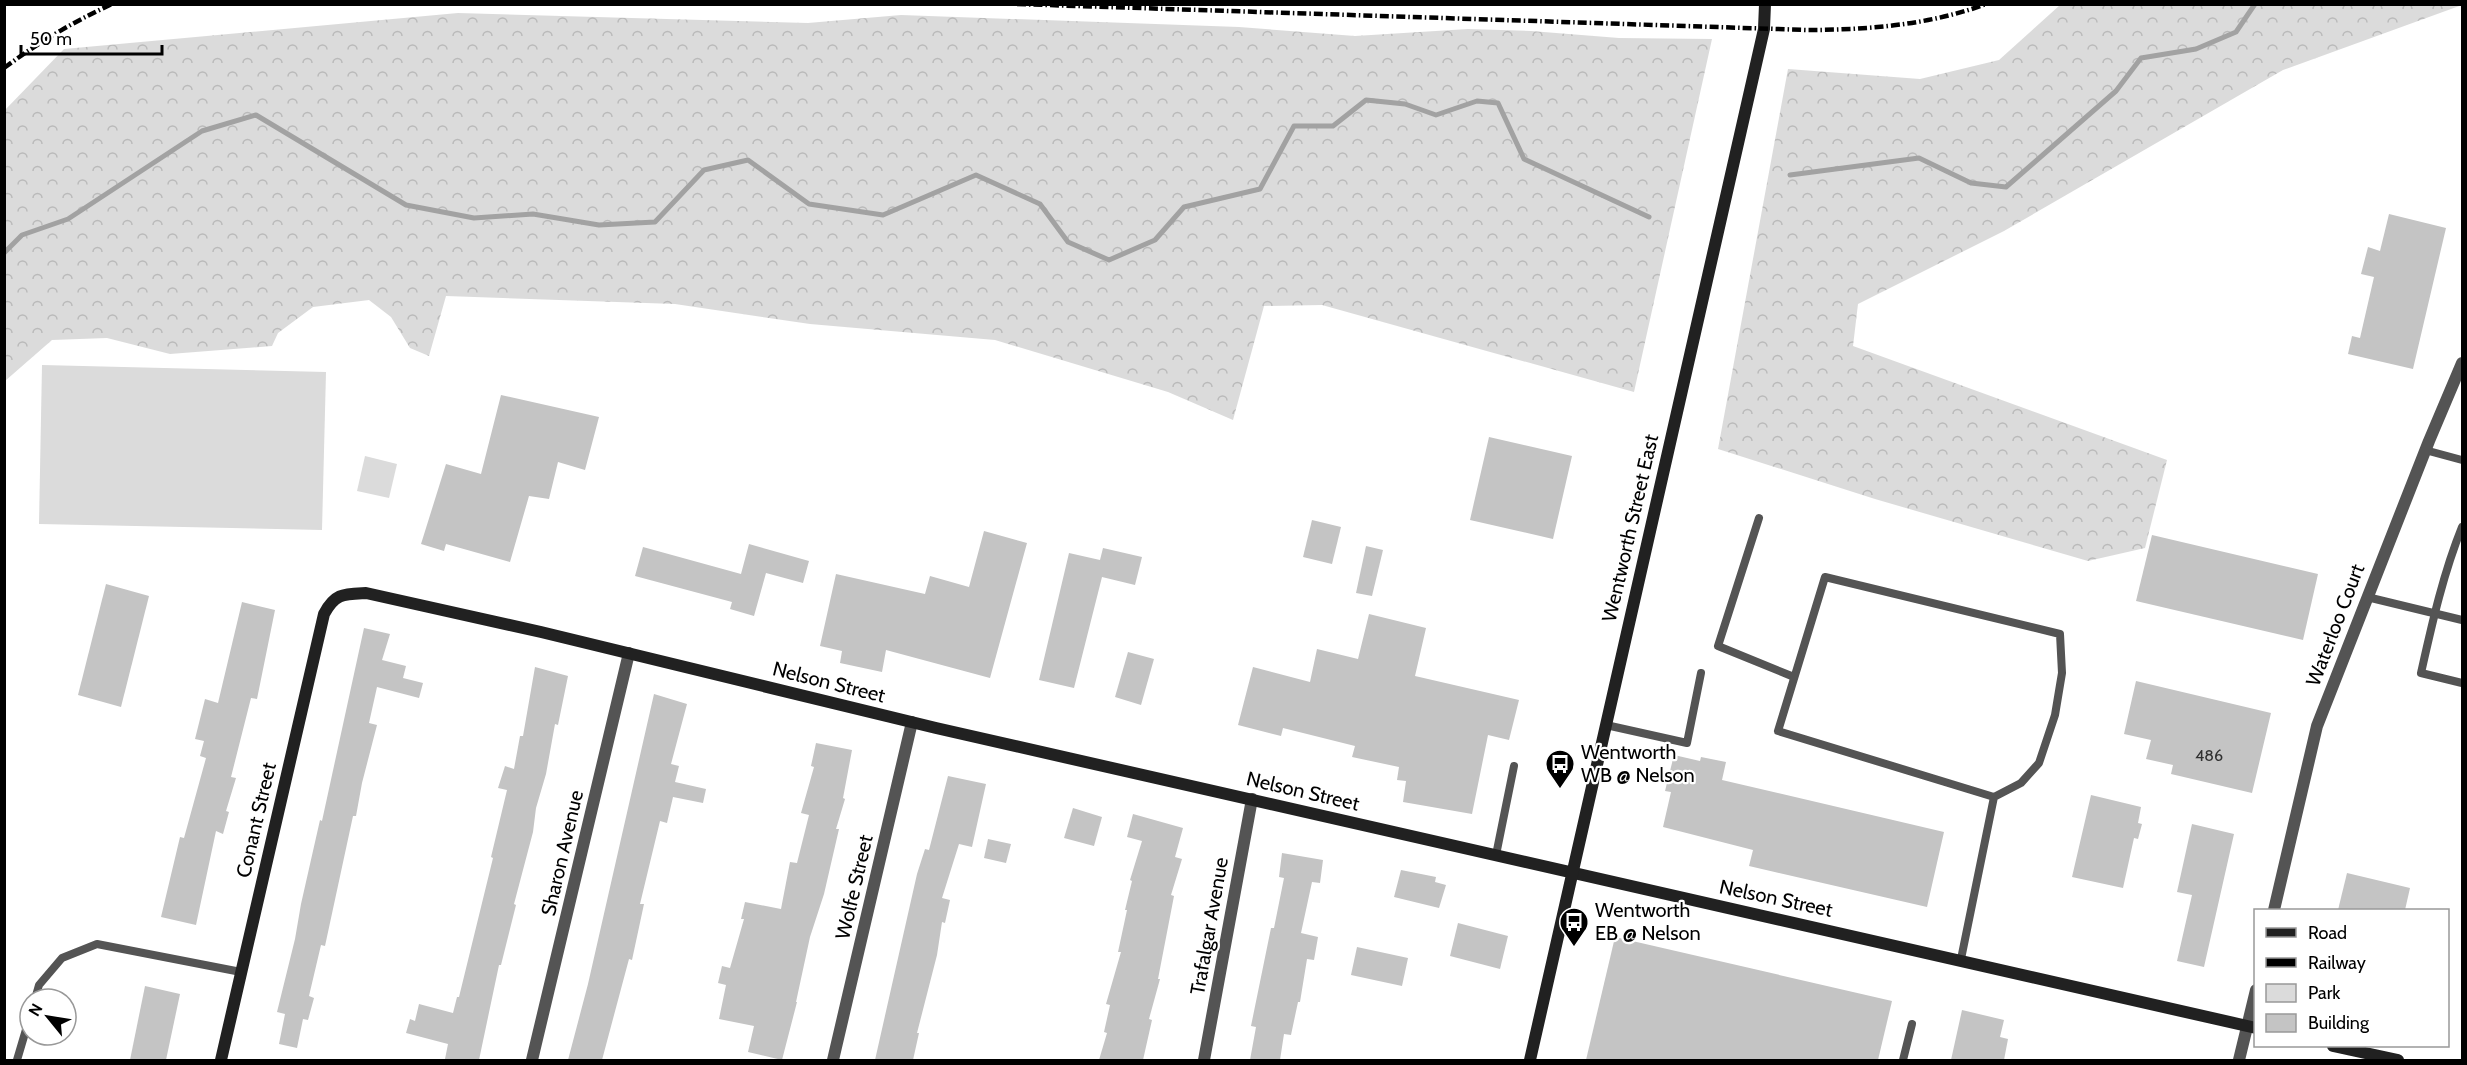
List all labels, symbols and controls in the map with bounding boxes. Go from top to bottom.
scale bar [21,18,162,56]
text: 50 m [30,28,72,50]
street label: Wentworth Street East [1597,432,1663,624]
street label: Waterloo Court [2301,561,2369,689]
street label: Nelson Street [770,656,888,708]
place label: Wentworth WB @ Nelson [1581,740,1695,787]
house number: 486 [2195,746,2223,765]
bus stop icon: Wentworth WB @ Nelson [1544,748,1576,790]
street label: Conant Street [231,760,281,880]
street label: Nelson Street [1244,766,1362,816]
street label: Sharon Avenue [536,788,588,918]
street label: Wolfe Street [830,832,878,942]
street label: Trafalgar Avenue [1185,855,1233,997]
street label: Nelson Street [1717,874,1835,922]
place label: Wentworth EB @ Nelson [1595,898,1701,945]
bus stop icon: Wentworth EB @ Nelson [1558,906,1590,948]
legend [2254,909,2449,1047]
text: Road [2308,922,2347,944]
text: Railway [2308,952,2366,974]
text: Park [2308,982,2341,1004]
north arrow [18,987,78,1047]
text: N [24,1000,46,1019]
text: Building [2308,1012,2370,1034]

